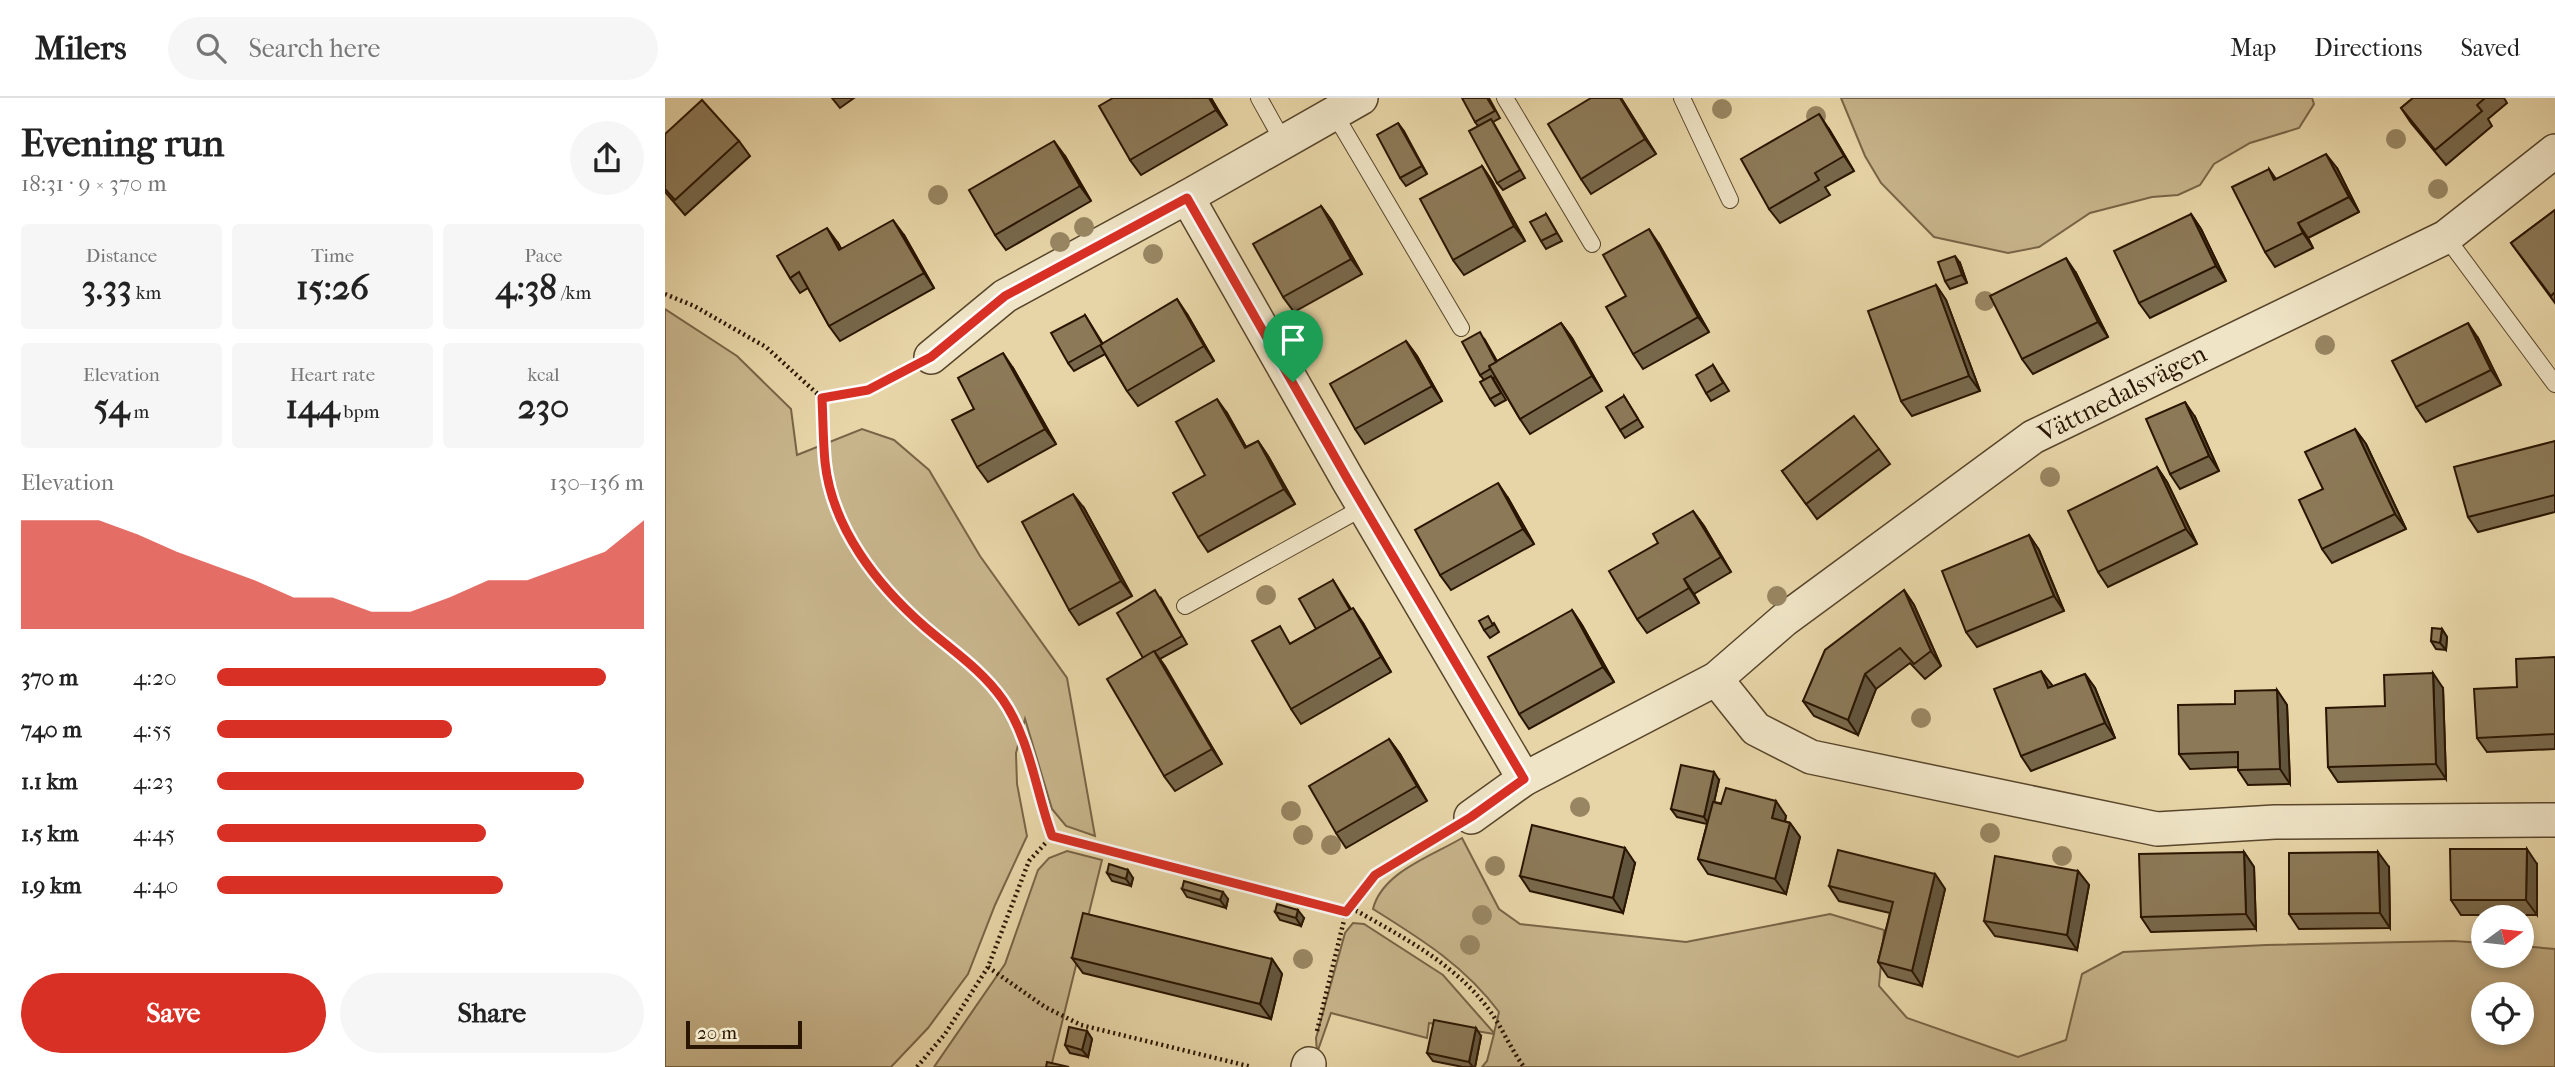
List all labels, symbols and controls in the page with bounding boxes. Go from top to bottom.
search box [168,17,658,80]
text: Milers [35,29,126,68]
icon: search [192,29,230,67]
text: Search here [248,33,380,64]
text: Map [2230,34,2276,62]
text: Directions [2314,34,2422,62]
text: Saved [2460,34,2520,62]
text: Evening run [21,121,224,166]
button: share [570,121,644,195]
text: 18:31 · 9 × 370 m [21,170,167,197]
text: Distance [86,245,157,267]
text: Time [311,245,354,267]
text: Pace [525,245,562,267]
text: 3.33 [82,267,132,308]
text: 15:26 [296,267,369,308]
text: 4:38 [496,267,557,308]
text: km [132,282,161,304]
text: /km [557,282,591,304]
pin [1263,310,1323,382]
icon: arrive [1274,321,1312,359]
street label: Vättnedalsvägen [2032,338,2212,450]
text: Elevation [83,364,160,386]
text: Heart rate [290,364,375,386]
text: kcal [528,364,559,386]
text: 54 [94,386,129,427]
text: 144 [285,386,339,427]
text: 230 [518,386,569,427]
text: m [129,401,149,423]
text: bpm [339,401,380,423]
text: Elevation [21,469,114,496]
text: 130–136 m [549,469,644,496]
text: 370 m [21,664,78,691]
text: 4:20 [133,664,177,691]
text: 740 m [21,716,82,743]
text: 4:55 [133,716,172,743]
text: 1.1 km [21,768,78,795]
text: 4:23 [133,768,173,795]
text: 1.5 km [21,820,79,847]
text: 4:45 [133,820,175,847]
text: 1.9 km [21,872,81,899]
text: 4:40 [133,872,178,899]
north arrow [2471,905,2534,968]
map controls [2471,905,2534,1045]
button: Save [21,973,326,1053]
button: Share [340,973,644,1053]
button: locate [2471,982,2534,1045]
scale bar [686,1018,801,1050]
text: 20 m [697,1022,737,1044]

